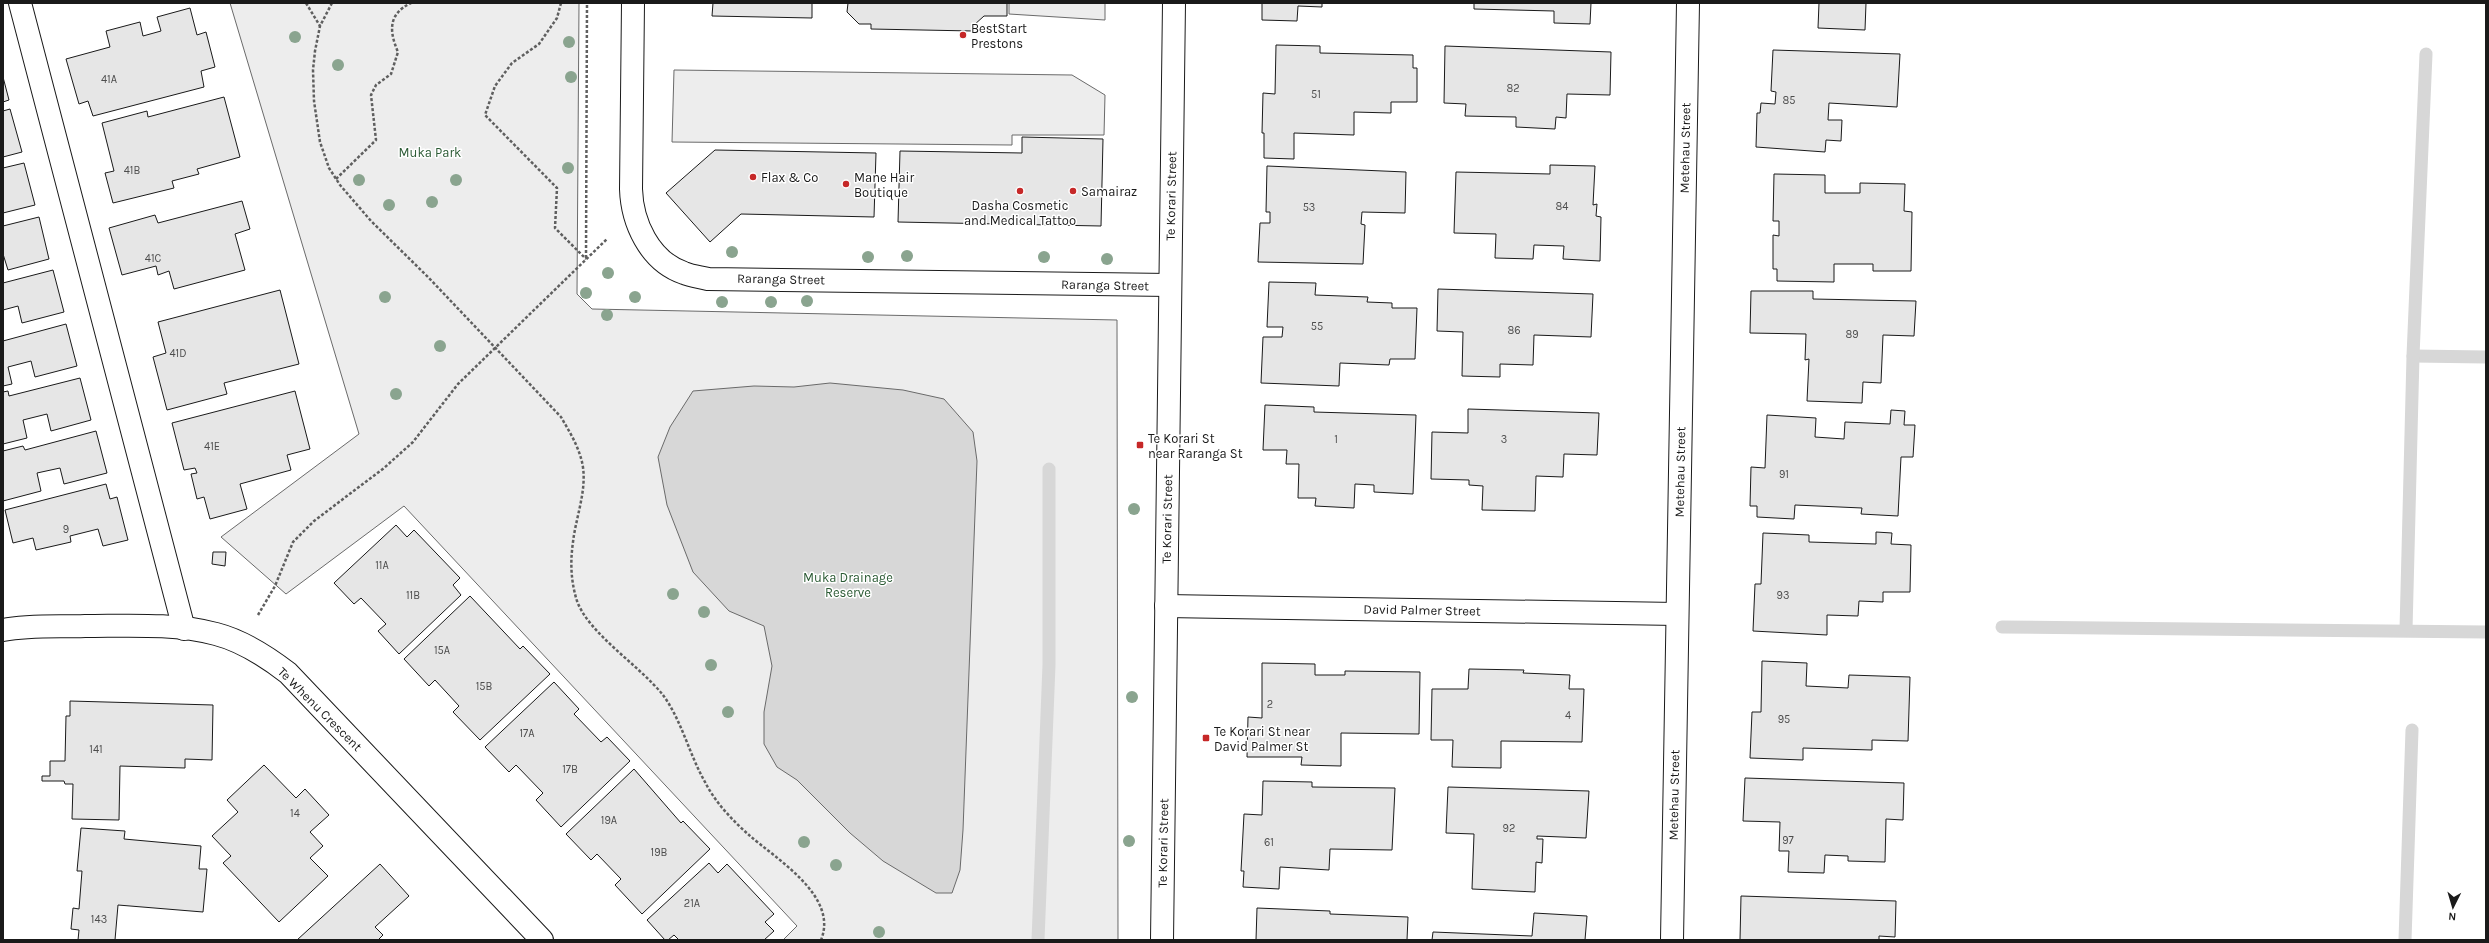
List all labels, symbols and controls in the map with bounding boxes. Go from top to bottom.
place label: BestStart Prestons [971,21,1027,51]
marker: BestStart Prestons [958,30,968,40]
house number: 41A [101,73,118,86]
house number: 82 [1506,82,1520,95]
house number: 51 [1311,88,1321,101]
house number: 85 [1783,94,1795,107]
street label: Metehau Street [1677,102,1693,194]
park label: Muka Park [399,145,461,160]
street label: Te Korari Street [1163,151,1179,241]
house number: 41B [124,164,140,177]
place label: Flax & Co [761,170,818,185]
place label: Mane Hair Boutique [854,170,914,201]
marker: Flax & Co [748,172,758,182]
marker: Mane Hair Boutique [841,179,851,189]
place label: Samairaz [1081,184,1137,199]
marker: Dasha Cosmetic and Medical Tattoo [1015,186,1025,196]
marker: Samairaz [1068,186,1078,196]
place label: Dasha Cosmetic and Medical Tattoo [964,198,1076,228]
house number: 84 [1556,200,1568,213]
house number: 53 [1303,201,1315,214]
house number: 41C [145,252,162,265]
street label: Raranga Street [737,271,825,287]
street label: Raranga Street [1061,277,1149,293]
house number: 55 [1311,320,1323,333]
house number: 86 [1507,324,1521,337]
house number: 89 [1845,328,1859,341]
house number: 41D [169,347,187,360]
street label: Metehau Street [1672,426,1688,518]
place label: Te Korari St near Raranga St [1148,431,1243,461]
house number: 1 [1334,433,1338,446]
house number: 3 [1501,433,1507,446]
house number: 41E [204,440,220,453]
marker: Te Korari St near Raranga St [1135,440,1145,450]
house number: 91 [1779,468,1789,481]
street label: Te Korari Street [1159,474,1175,564]
house number: 9 [63,523,69,536]
house number: 11A [375,559,389,572]
park label: Muka Drainage Reserve [803,570,893,600]
house number: 11B [406,589,420,602]
house number: 93 [1777,589,1789,602]
street label: David Palmer Street [1363,601,1481,619]
house number: 15A [434,644,451,657]
street label: Te Whenu Crescent [275,664,365,754]
house number: 15B [476,680,493,693]
house number: 2 [1267,698,1273,711]
house number: 4 [1565,709,1571,722]
house number: 95 [1778,713,1790,726]
place label: Te Korari St near David Palmer St [1214,724,1310,754]
house number: 17A [519,727,535,740]
marker: Te Korari St near David Palmer St [1201,733,1211,743]
house number: 141 [89,743,103,756]
street label: Metehau Street [1666,749,1682,841]
house number: 17B [562,763,578,776]
street label: Te Korari Street [1155,798,1171,888]
house number: 14 [290,807,300,820]
house number: 19A [601,814,618,827]
house number: 92 [1503,822,1515,835]
house number: 97 [1782,834,1794,847]
house number: 61 [1264,836,1274,849]
house number: 19B [651,846,668,859]
north arrow [2433,887,2473,927]
house number: 21A [684,897,701,910]
text: N [2448,910,2457,923]
house number: 143 [91,913,107,926]

